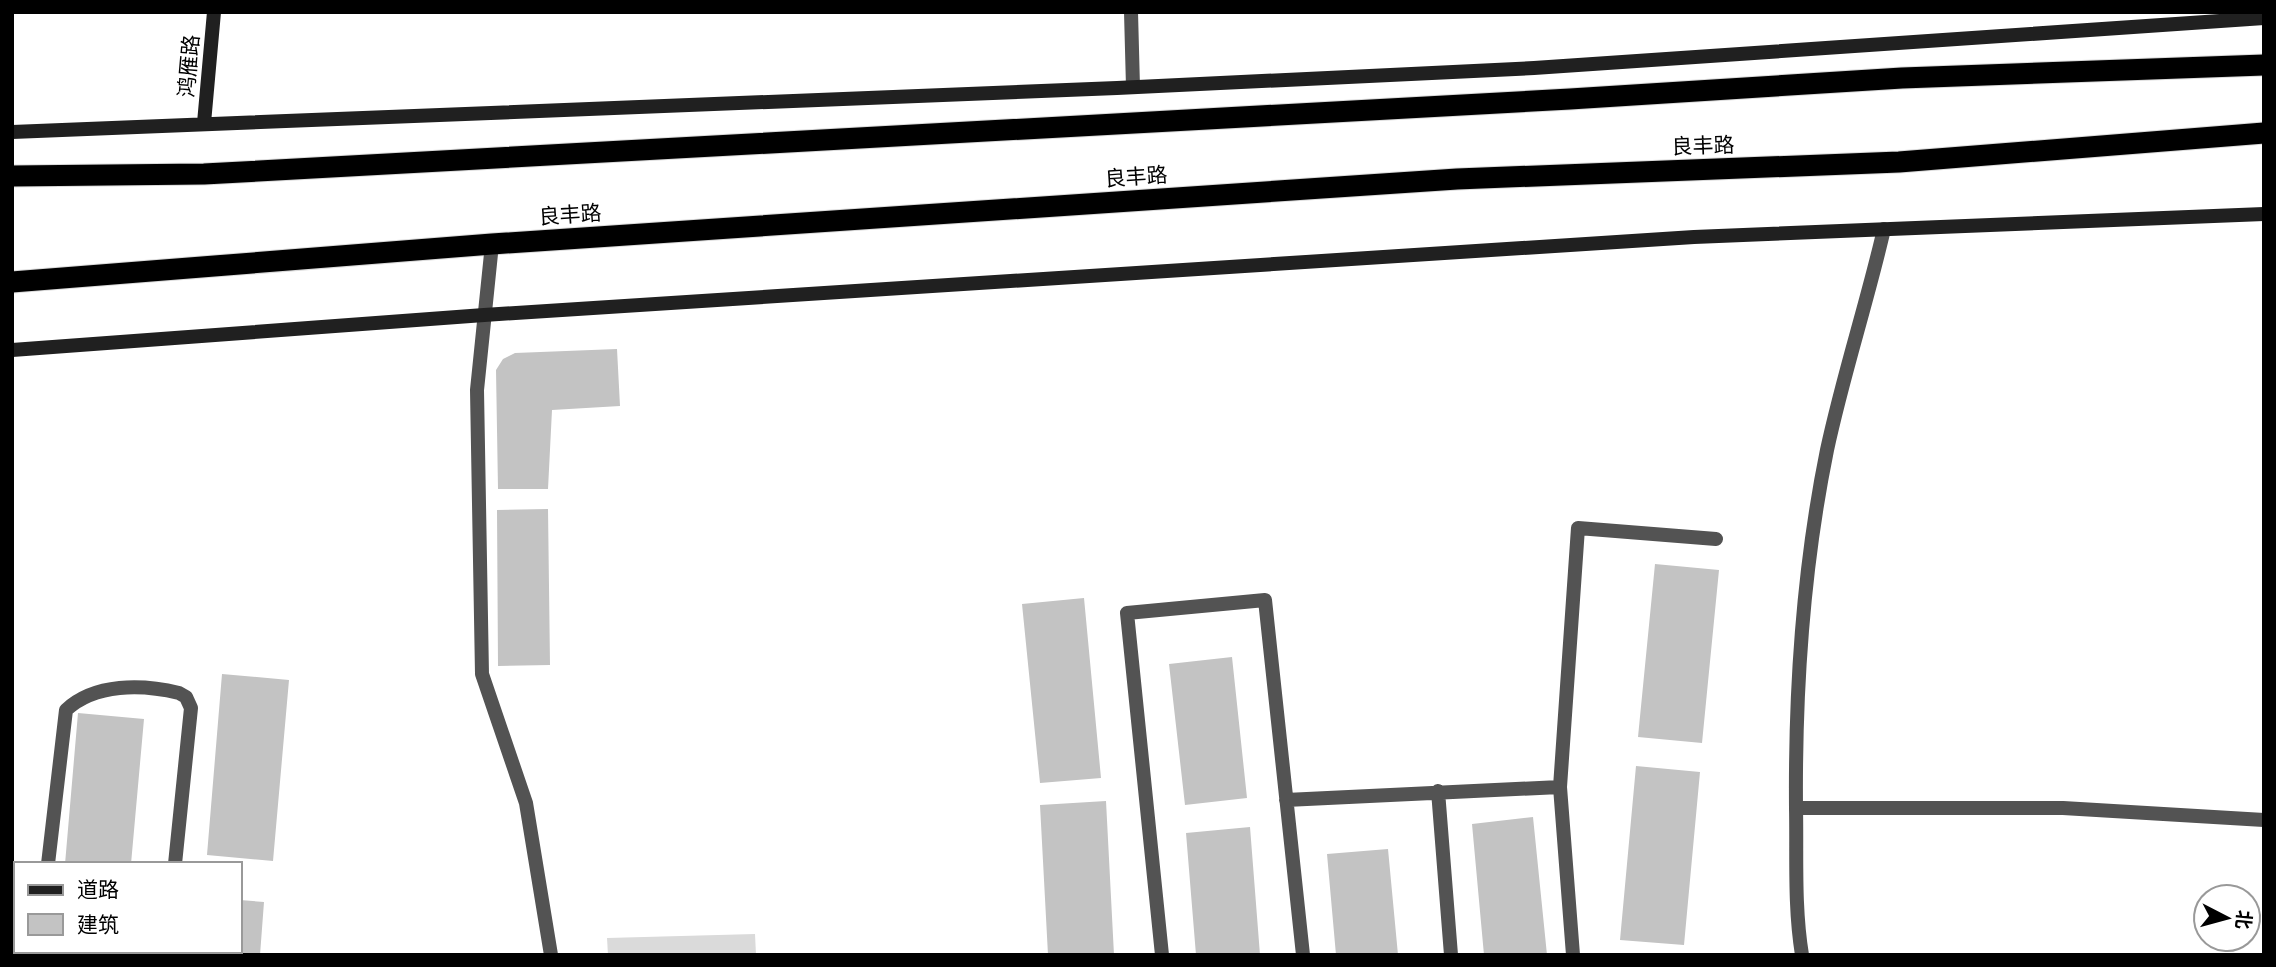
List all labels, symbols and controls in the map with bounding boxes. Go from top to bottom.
street label: 鸿雁路 [173,34,203,98]
street label: 良丰路 [1671,132,1735,158]
street label: 良丰路 [1104,162,1168,190]
street label: 良丰路 [538,200,602,228]
legend [14,862,242,953]
text: 道路 [77,877,119,901]
north arrow [2192,883,2262,953]
text: 北 [2232,909,2256,930]
text: 建筑 [77,912,119,936]

